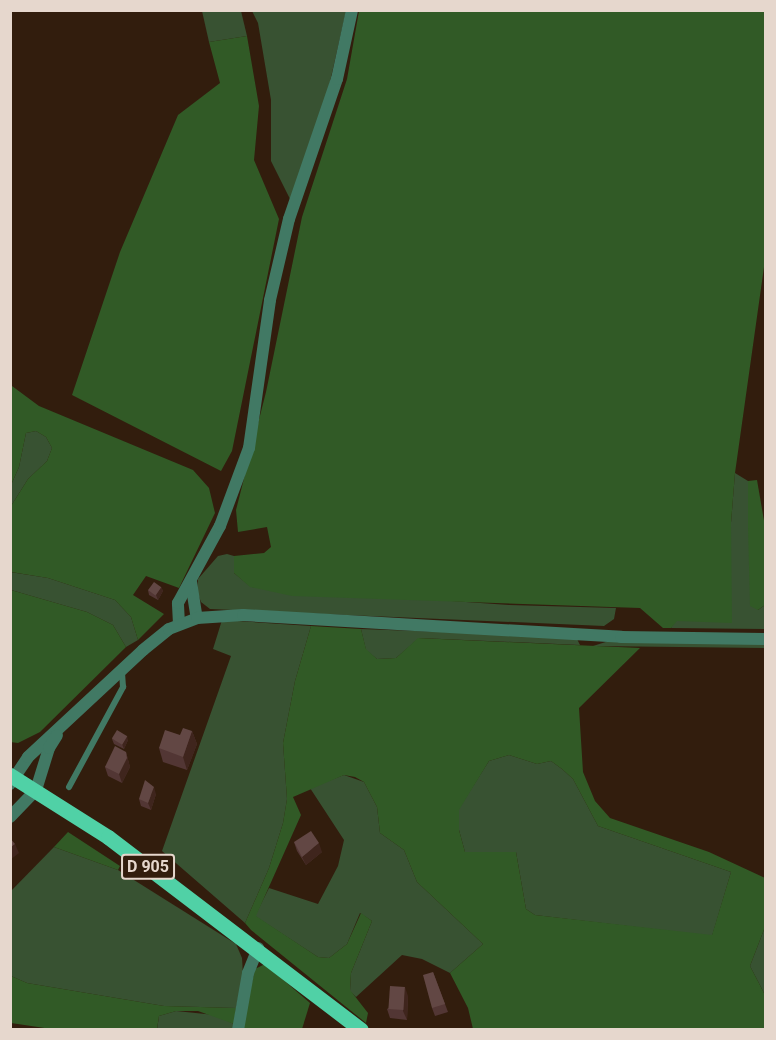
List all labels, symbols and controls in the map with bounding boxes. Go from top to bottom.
road number: D 905 [121,854,175,880]

